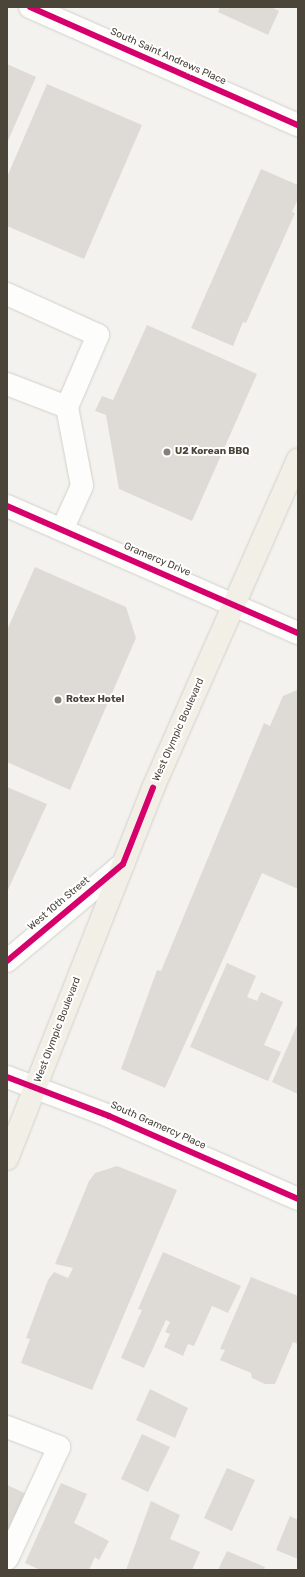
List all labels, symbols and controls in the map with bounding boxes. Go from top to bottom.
street label: South Saint Andrews Place [108,26,228,88]
place label: U2 Korean BBQ [175,446,249,458]
marker: U2 Korean BBQ [162,447,172,457]
street label: Gramercy Drive [122,540,192,580]
street label: West Olympic Boulevard [151,677,207,783]
place label: Rotex Hotel [66,694,124,706]
marker: Rotex Hotel [53,695,63,705]
street label: West 10th Street [26,875,92,933]
street label: West Olympic Boulevard [32,976,84,1084]
street label: South Gramercy Place [108,1099,208,1153]

